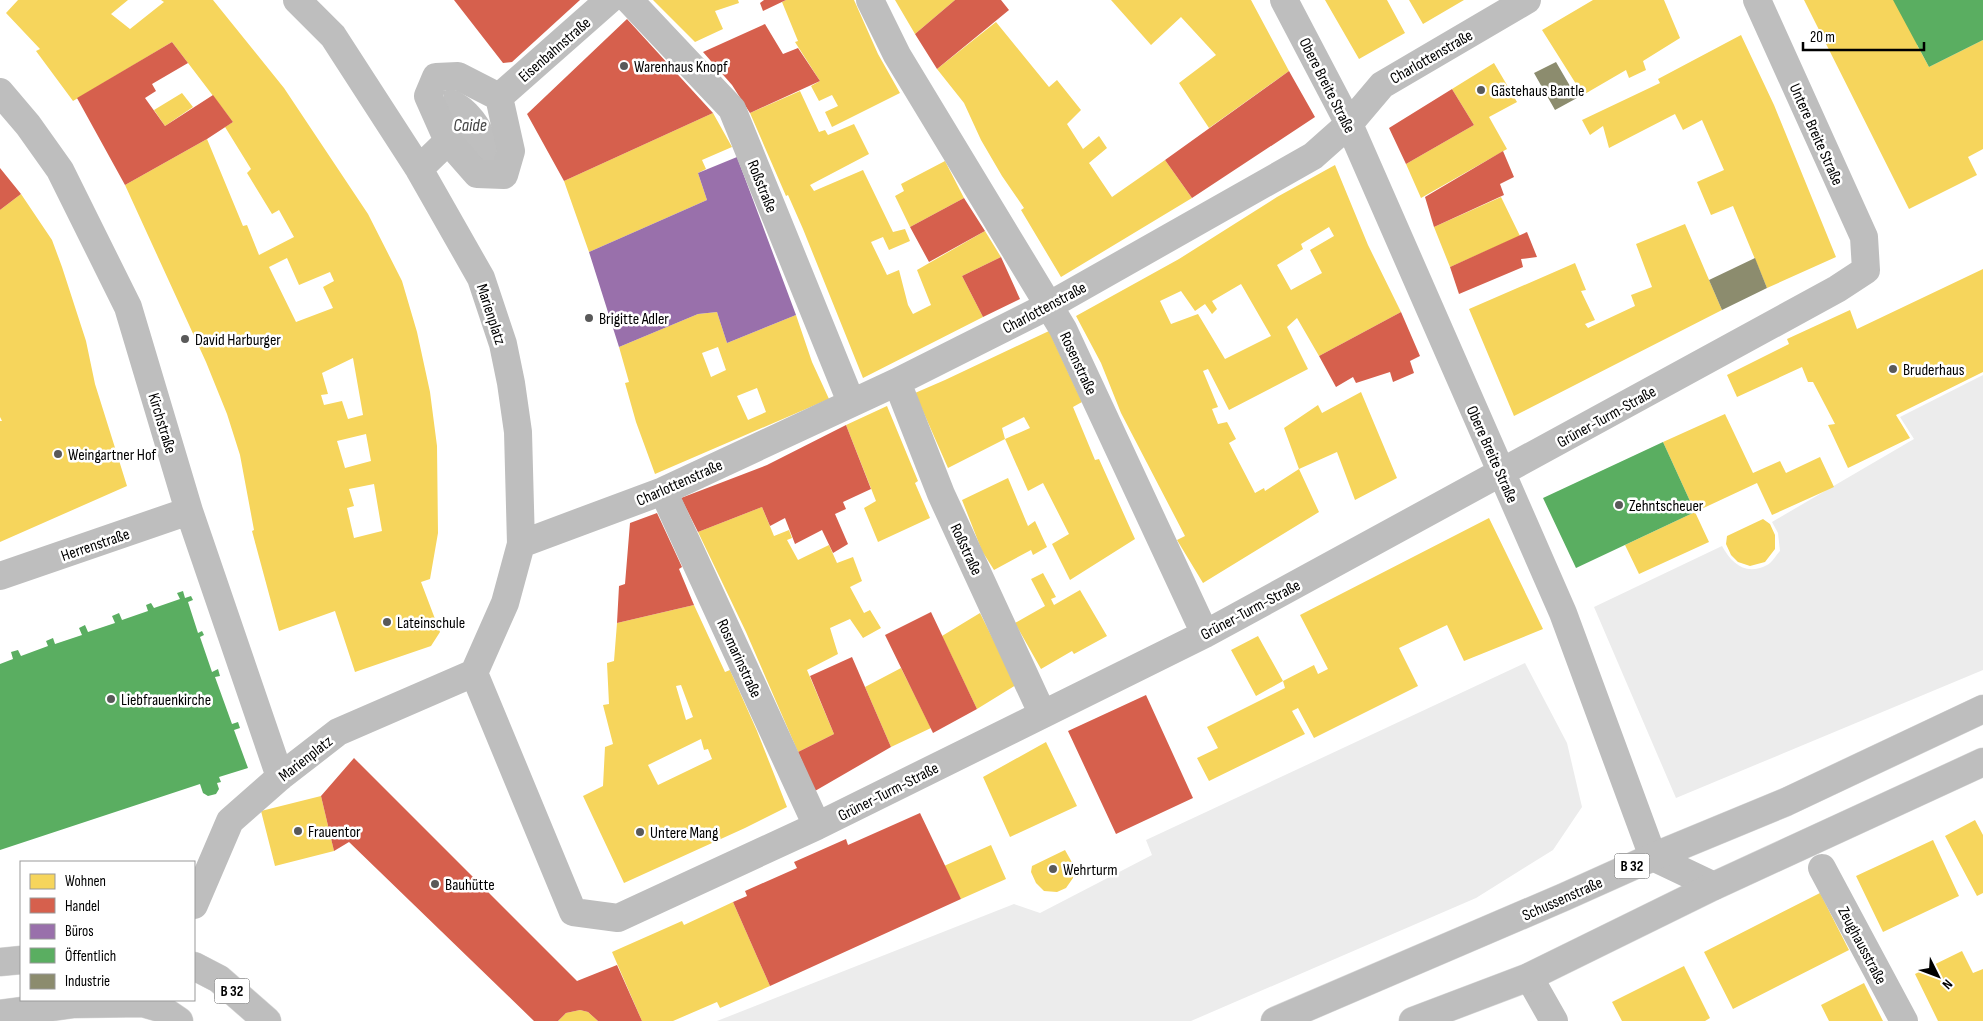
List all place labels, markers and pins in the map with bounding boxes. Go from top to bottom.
place label: Warenhaus Knopf [634,58,728,77]
marker: Warenhaus Knopf [618,60,630,72]
place label: Gästehaus Bantle [1491,82,1585,101]
marker: Gästehaus Bantle [1475,84,1487,96]
place label: Brigitte Adler [599,310,669,329]
marker: Brigitte Adler [583,312,595,324]
place label: David Harburger [195,331,281,350]
marker: David Harburger [179,333,191,345]
place label: Bruderhaus [1903,361,1965,380]
marker: Bruderhaus [1887,363,1899,375]
place label: Weingartner Hof [68,446,157,465]
marker: Weingartner Hof [52,448,64,460]
place label: Zehntscheuer [1629,497,1704,516]
marker: Zehntscheuer [1613,499,1625,511]
place label: Lateinschule [397,614,465,633]
marker: Lateinschule [381,616,393,628]
place label: Liebfrauenkirche [121,691,211,710]
marker: Liebfrauenkirche [105,693,117,705]
place label: Frauentor [308,823,361,842]
place label: Untere Mang [650,824,718,843]
marker: Frauentor [292,825,304,837]
marker: Untere Mang [634,826,646,838]
place label: Wehrturm [1063,861,1118,880]
marker: Wehrturm [1047,863,1059,875]
place label: Bauhütte [445,876,495,895]
marker: Bauhütte [429,878,441,890]

